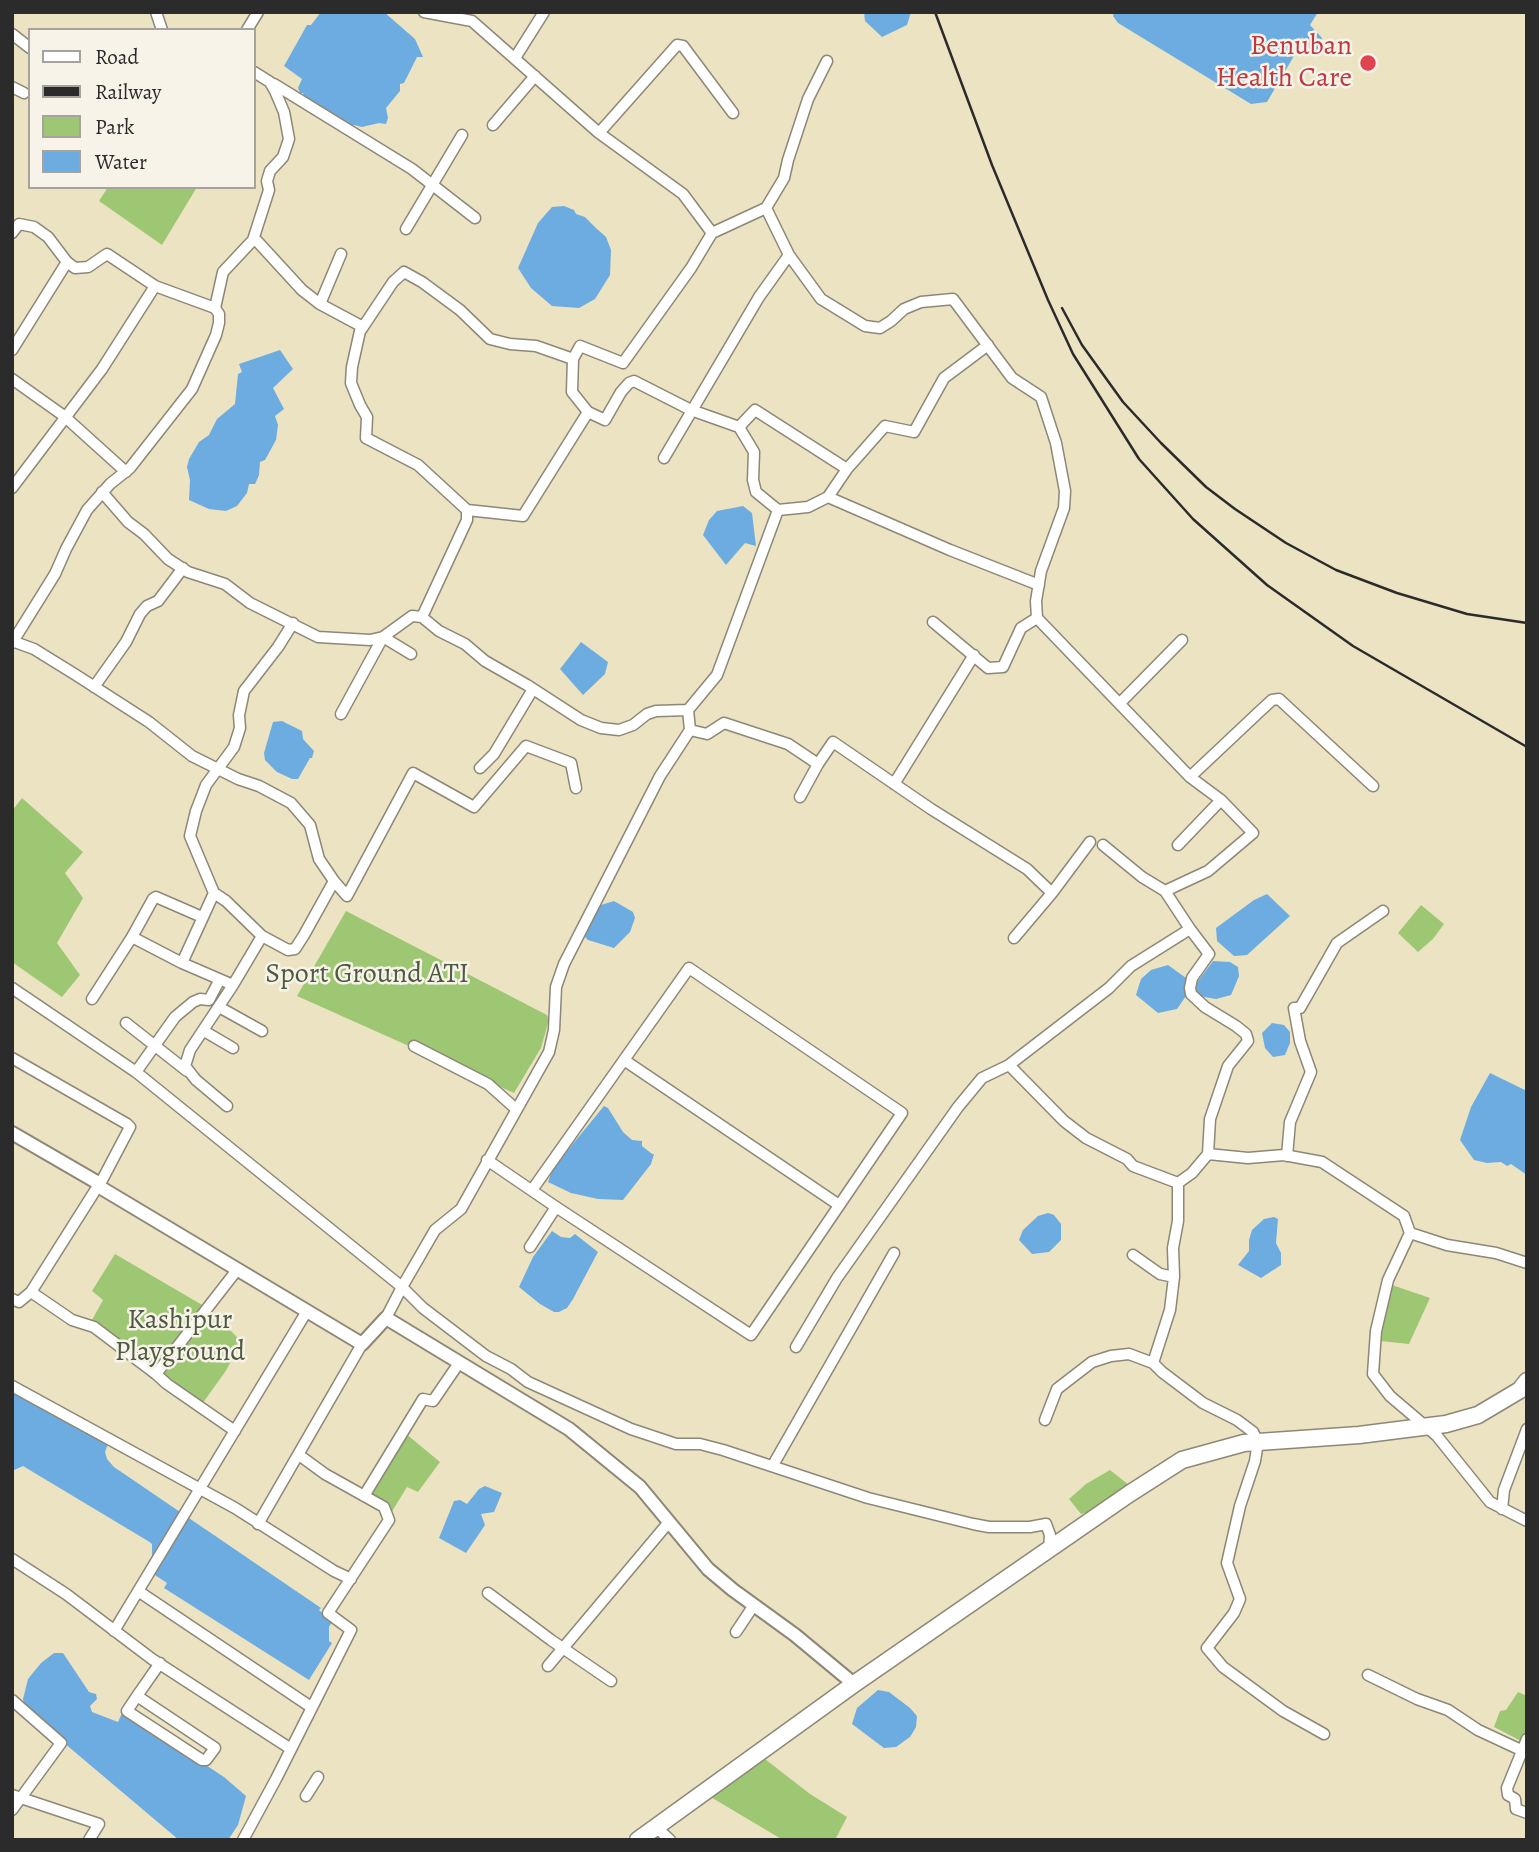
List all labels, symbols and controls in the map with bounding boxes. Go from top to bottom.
legend [28,28,256,189]
place label: Benuban Health Care [1216,30,1352,96]
text: Road [95,43,139,71]
marker: Benuban Health Care [1358,53,1378,73]
text: Railway [95,78,161,106]
text: Park [95,113,134,141]
text: Water [95,148,147,176]
park label: Sport Ground ATI [265,958,469,992]
park label: Kashipur Playground [115,1304,245,1370]

